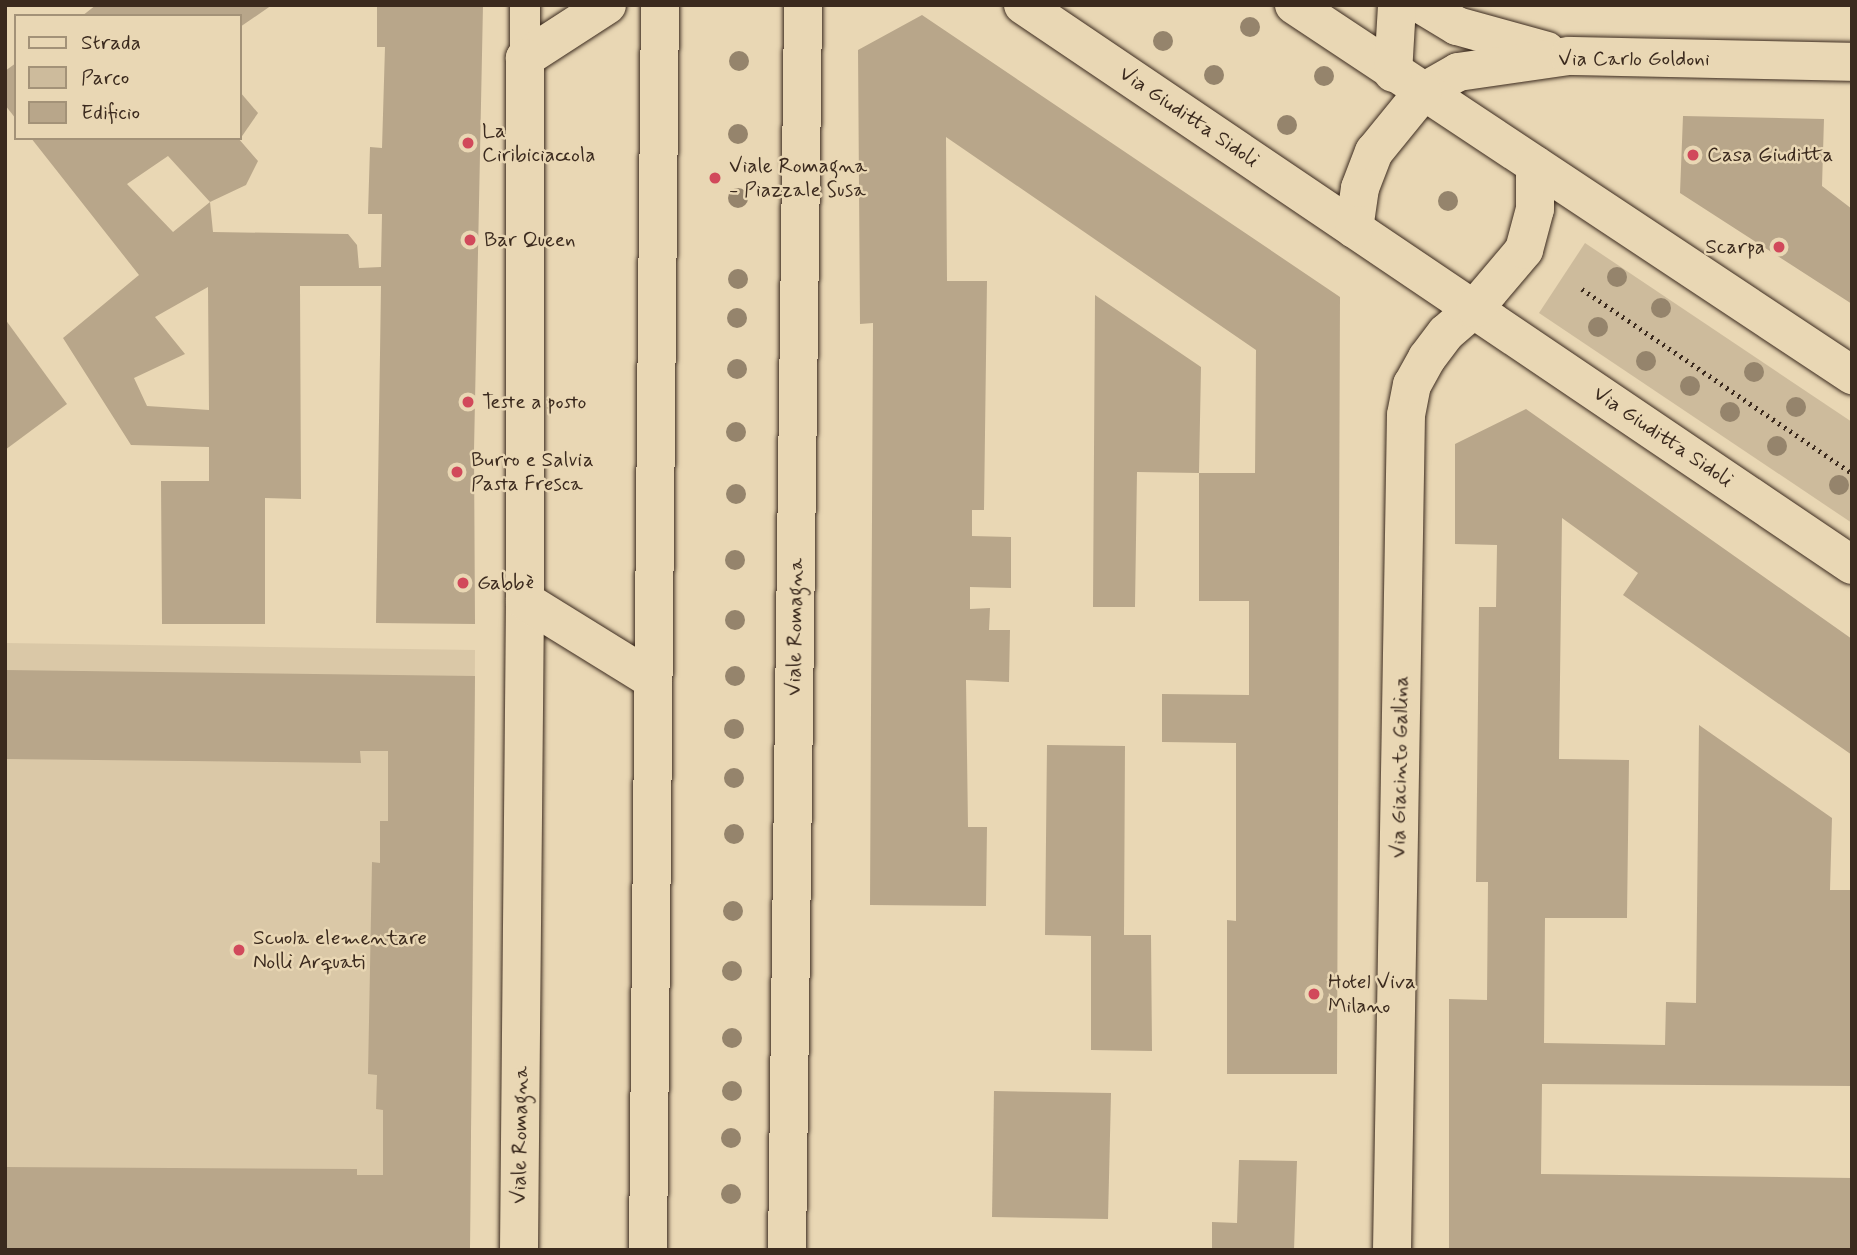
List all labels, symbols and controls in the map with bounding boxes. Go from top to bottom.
legend [14,14,242,140]
text: Strada [81,29,141,57]
street label: Via Carlo Goldoni [1559,46,1709,72]
street label: Via Giuditta Sidoli [1115,62,1263,172]
text: Parco [81,64,129,92]
text: Edificio [81,99,140,127]
place label: La Ciribiciaccola [482,118,595,168]
marker: La Ciribiciaccola [460,135,476,151]
place label: Casa Giuditta [1707,142,1831,168]
marker: Casa Giuditta [1685,147,1701,163]
place label: Viale Romagna - Piazzale Susa [729,153,868,203]
marker: Viale Romagna - Piazzale Susa [707,170,723,186]
place label: Bar Queen [484,227,577,253]
marker: Bar Queen [462,232,478,248]
place label: Scarpa [1705,234,1765,260]
marker: Scarpa [1771,239,1787,255]
street label: Via Giuditta Sidoli [1589,382,1737,492]
place label: Teste a posto [482,389,588,415]
marker: Teste a posto [460,394,476,410]
place label: Burro e Salvia Pasta Fresca [471,447,595,497]
marker: Burro e Salvia Pasta Fresca [449,464,465,480]
street label: Viale Romagna [781,559,809,695]
place label: Gabbè [477,570,534,596]
marker: Gabbè [455,575,471,591]
street label: Via Giacinto Gallina [1386,676,1414,858]
place label: Scuola elementare Nolli Arquati [253,925,427,975]
marker: Scuola elementare Nolli Arquati [231,942,247,958]
place label: Hotel Viva Milano [1328,969,1415,1019]
marker: Hotel Viva Milano [1306,986,1322,1002]
street label: Viale Romagna [506,1067,534,1203]

